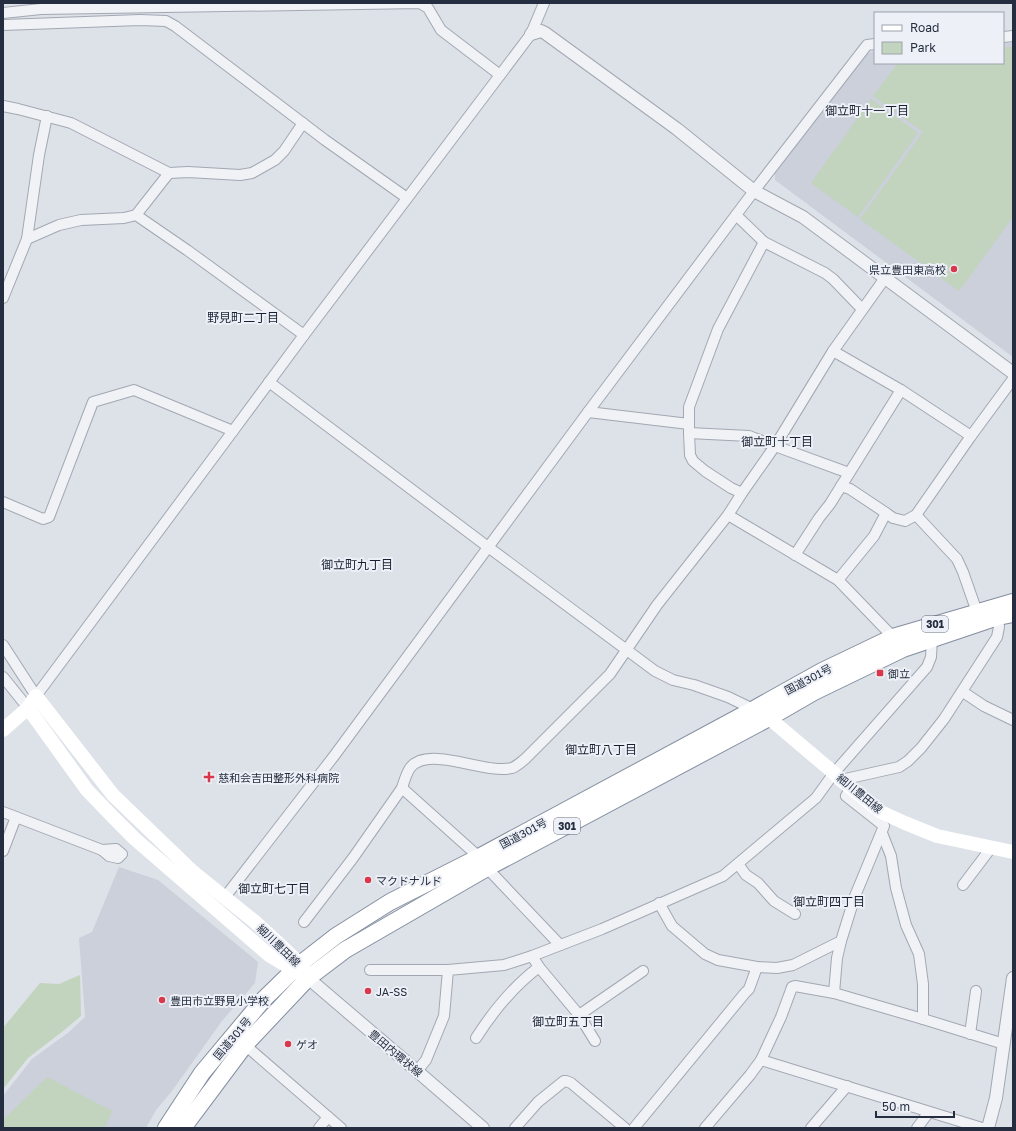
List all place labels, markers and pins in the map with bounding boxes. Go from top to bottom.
place label: 県立豊田東高校 [869,263,946,276]
marker: 県立豊田東高校 [949,264,959,274]
place label: 御立 [887,667,910,680]
marker: 御立 [875,668,885,678]
marker: 慈和会吉田整形外科病院 [203,771,215,783]
place label: 慈和会吉田整形外科病院 [218,771,339,784]
place label: マクドナルド [376,874,442,887]
marker: マクドナルド [363,875,373,885]
place label: JA-SS [376,985,407,998]
marker: JA-SS [363,986,373,996]
place label: 豊田市立野見小学校 [170,994,269,1007]
marker: 豊田市立野見小学校 [157,995,167,1005]
place label: ゲオ [296,1038,318,1051]
marker: ゲオ [283,1039,293,1049]

